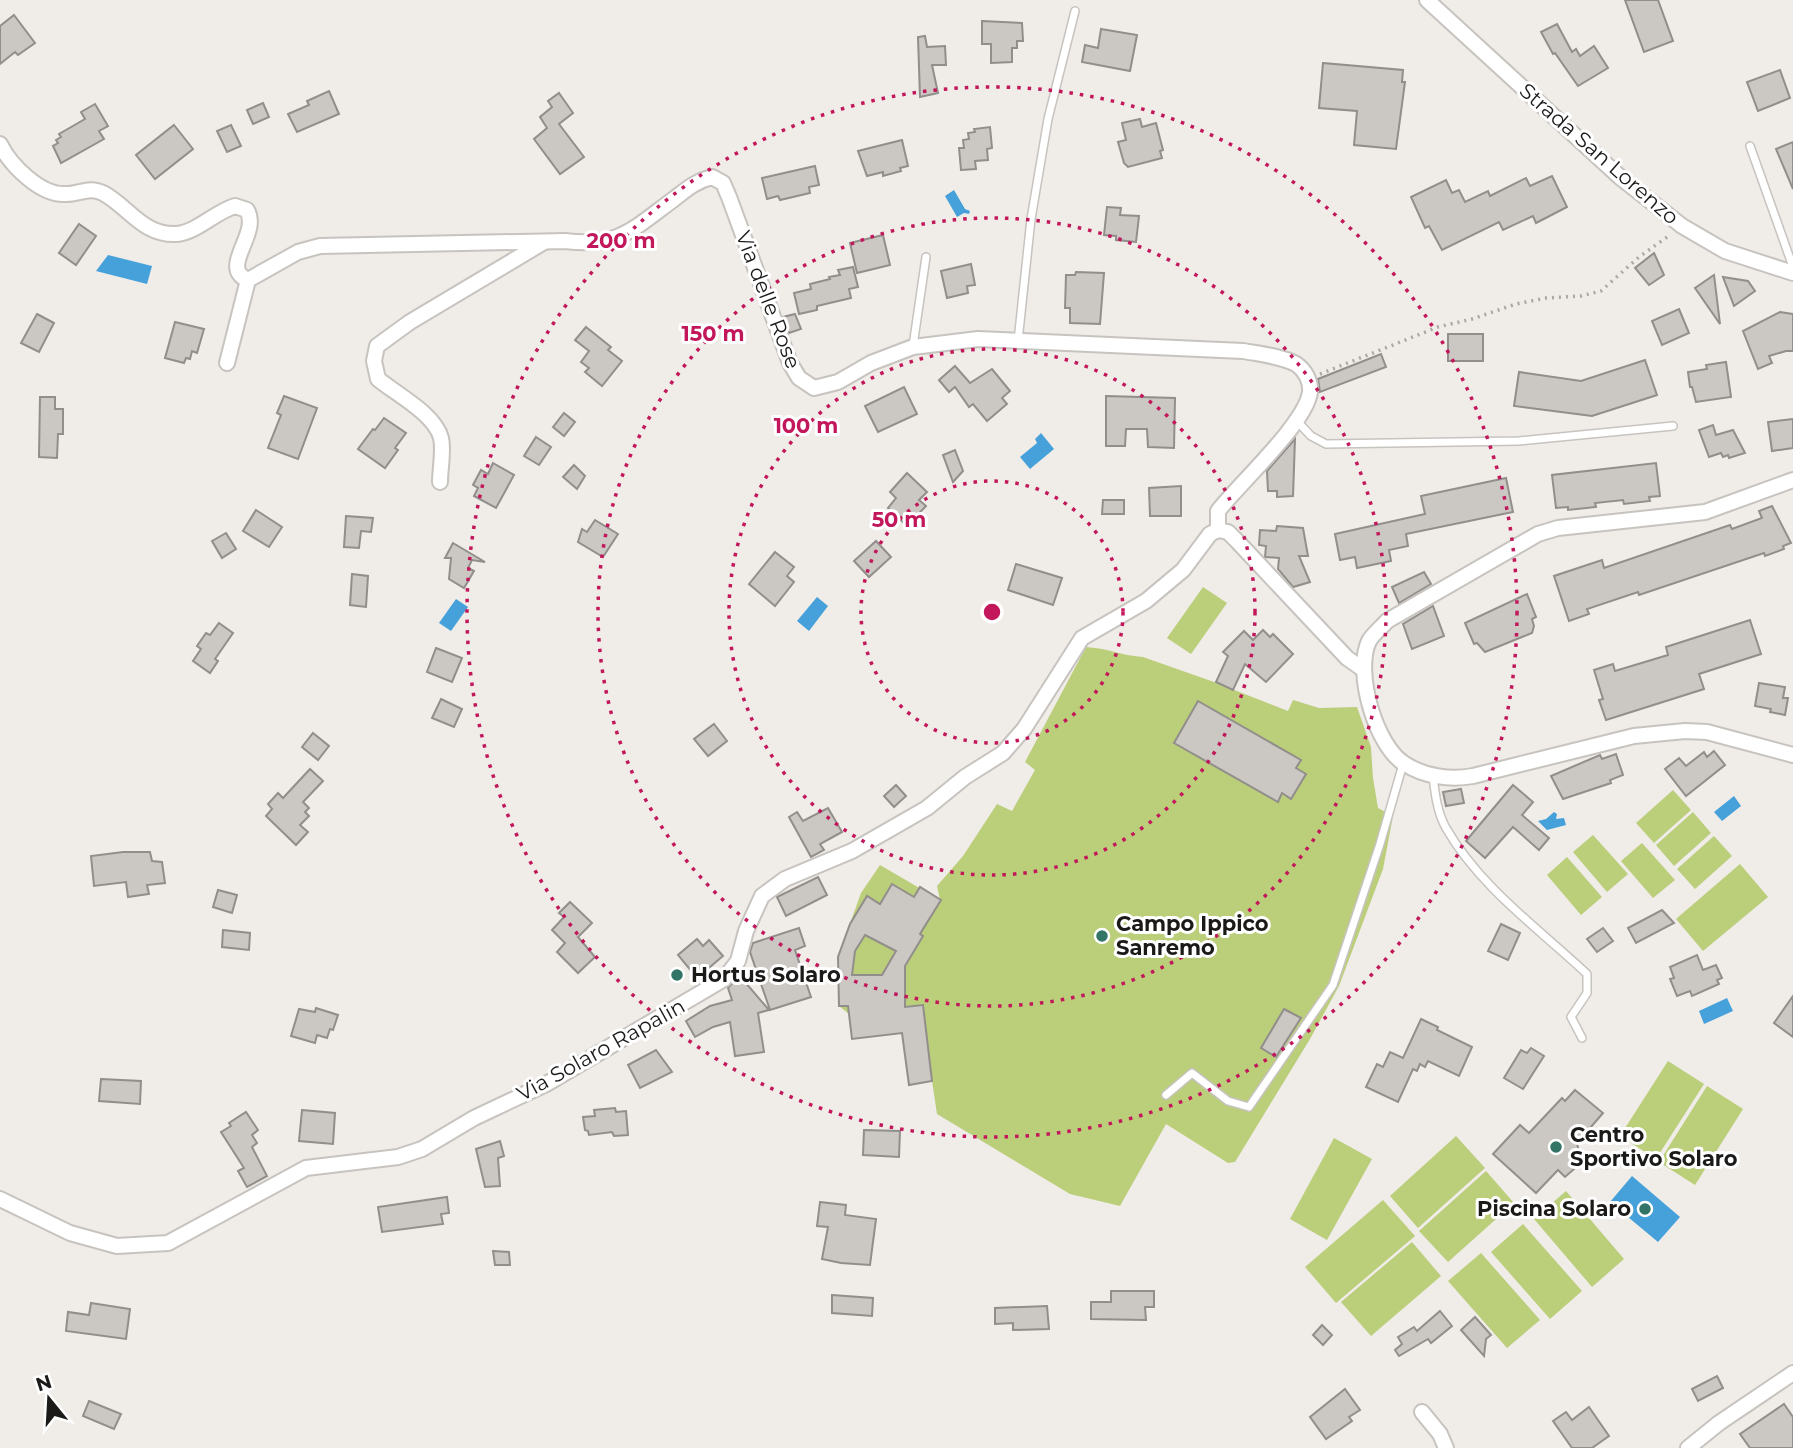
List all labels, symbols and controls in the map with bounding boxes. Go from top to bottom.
street label: Strada San Lorenzo [1515,78,1684,230]
street label: Via delle Rose [731,227,806,372]
text: 200 m [587,228,655,253]
text: 150 m [682,321,744,346]
text: 100 m [774,413,838,438]
text: 50 m [872,507,926,532]
centre of rings [980,600,1004,624]
place label: Campo Ippico Sanremo [1116,911,1269,960]
marker: Campo Ippico Sanremo [1094,928,1110,944]
place label: Hortus Solaro [691,962,841,987]
marker: Hortus Solaro [669,967,685,983]
street label: Via Solaro Rapalin [512,993,689,1106]
place label: Centro Sportivo Solaro [1570,1122,1738,1171]
marker: Centro Sportivo Solaro [1548,1139,1564,1155]
place label: Piscina Solaro [1477,1196,1631,1221]
marker: Piscina Solaro [1637,1201,1653,1217]
north arrow [14,1364,84,1434]
text: N [33,1370,55,1397]

